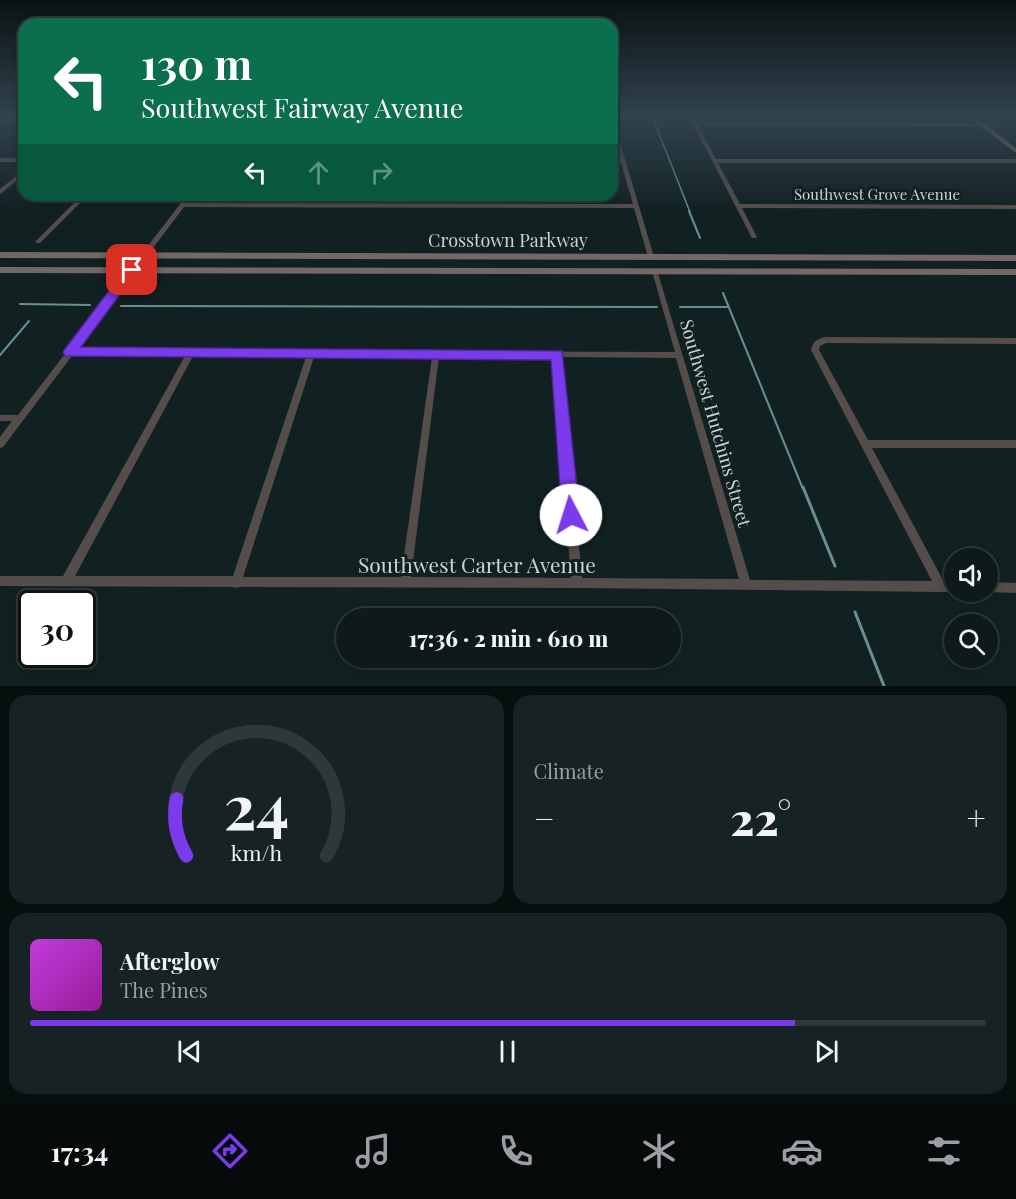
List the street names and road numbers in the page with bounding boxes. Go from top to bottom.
street label: Southwest Grove Avenue [794,184,960,204]
street label: Crosstown Parkway [428,228,588,252]
street label: Southwest Hutchins Street [675,316,757,530]
street label: Southwest Carter Avenue [358,550,596,578]

